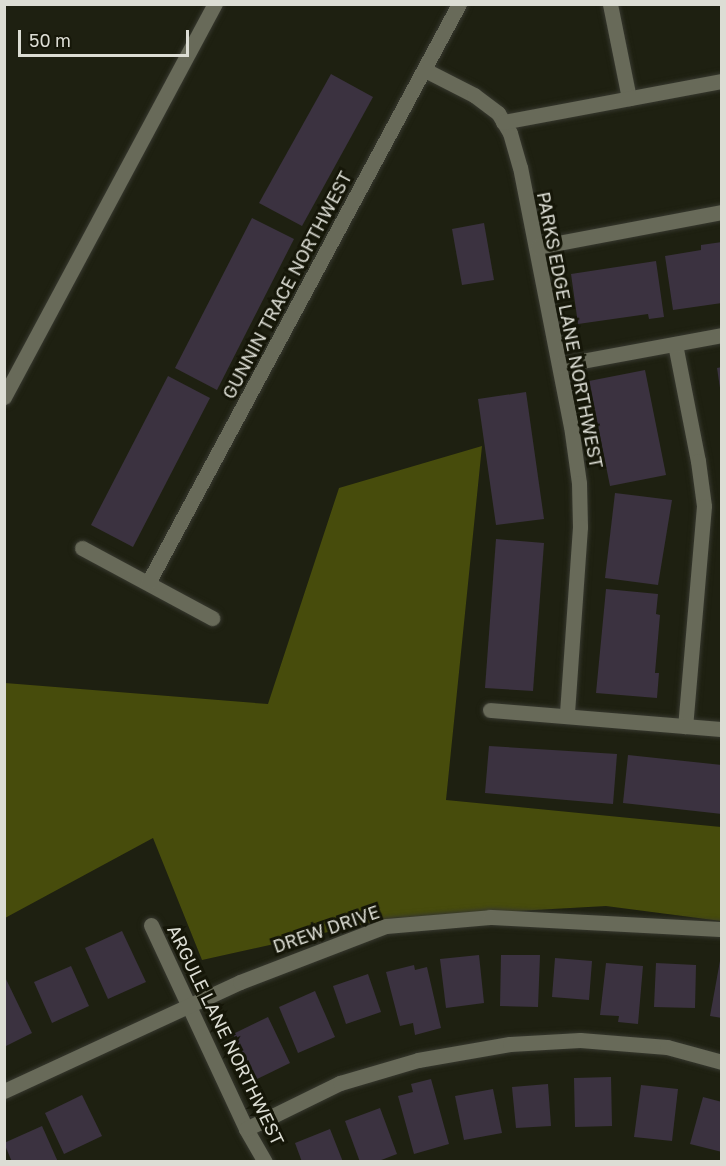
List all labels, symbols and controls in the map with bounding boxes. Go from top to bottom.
scale bar [21,18,192,56]
text: 50 m [29,29,71,51]
street label: GUNNIN TRACE NORTHWEST [218,168,356,402]
street label: PARKS EDGE LANE NORTHWEST [533,190,607,470]
street label: DREW DRIVE [270,901,382,957]
street label: ARGULE LANE NORTHWEST [163,921,289,1149]

